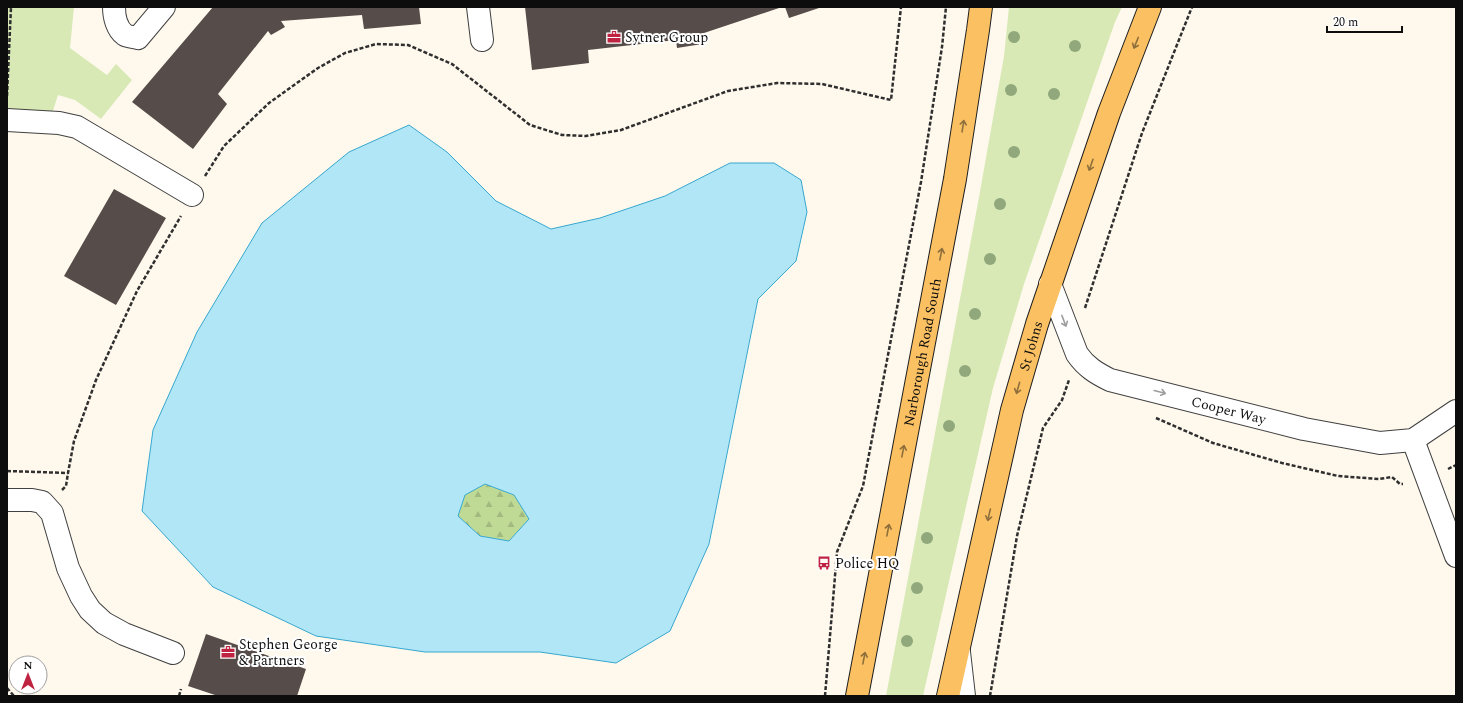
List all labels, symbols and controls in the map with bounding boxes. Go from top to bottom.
scale bar [1327,8,1402,34]
text: 20 m [1333,13,1358,32]
place label: Sytner Group [625,27,708,48]
office icon: Sytner Group [606,29,622,45]
one-way arrow [1131,37,1139,49]
one-way arrow [959,120,967,133]
one-way arrow [1087,159,1095,171]
one-way arrow [937,248,945,261]
street label: Narborough Road South [898,276,947,428]
one-way arrow [1061,314,1069,326]
street label: St Johns [1014,318,1048,373]
one-way arrow [1014,381,1021,394]
one-way arrow [1153,389,1166,396]
street label: Cooper Way [1189,391,1269,430]
one-way arrow [899,444,907,457]
one-way arrow [984,508,992,521]
one-way arrow [884,524,892,537]
place label: Police HQ [835,553,900,574]
bus stop icon: Police HQ [816,555,832,571]
place label: Stephen George & Partners [239,634,338,671]
office icon: Stephen George & Partners [220,644,236,660]
one-way arrow [860,652,868,665]
north arrow [8,655,48,695]
text: N [24,657,33,674]

